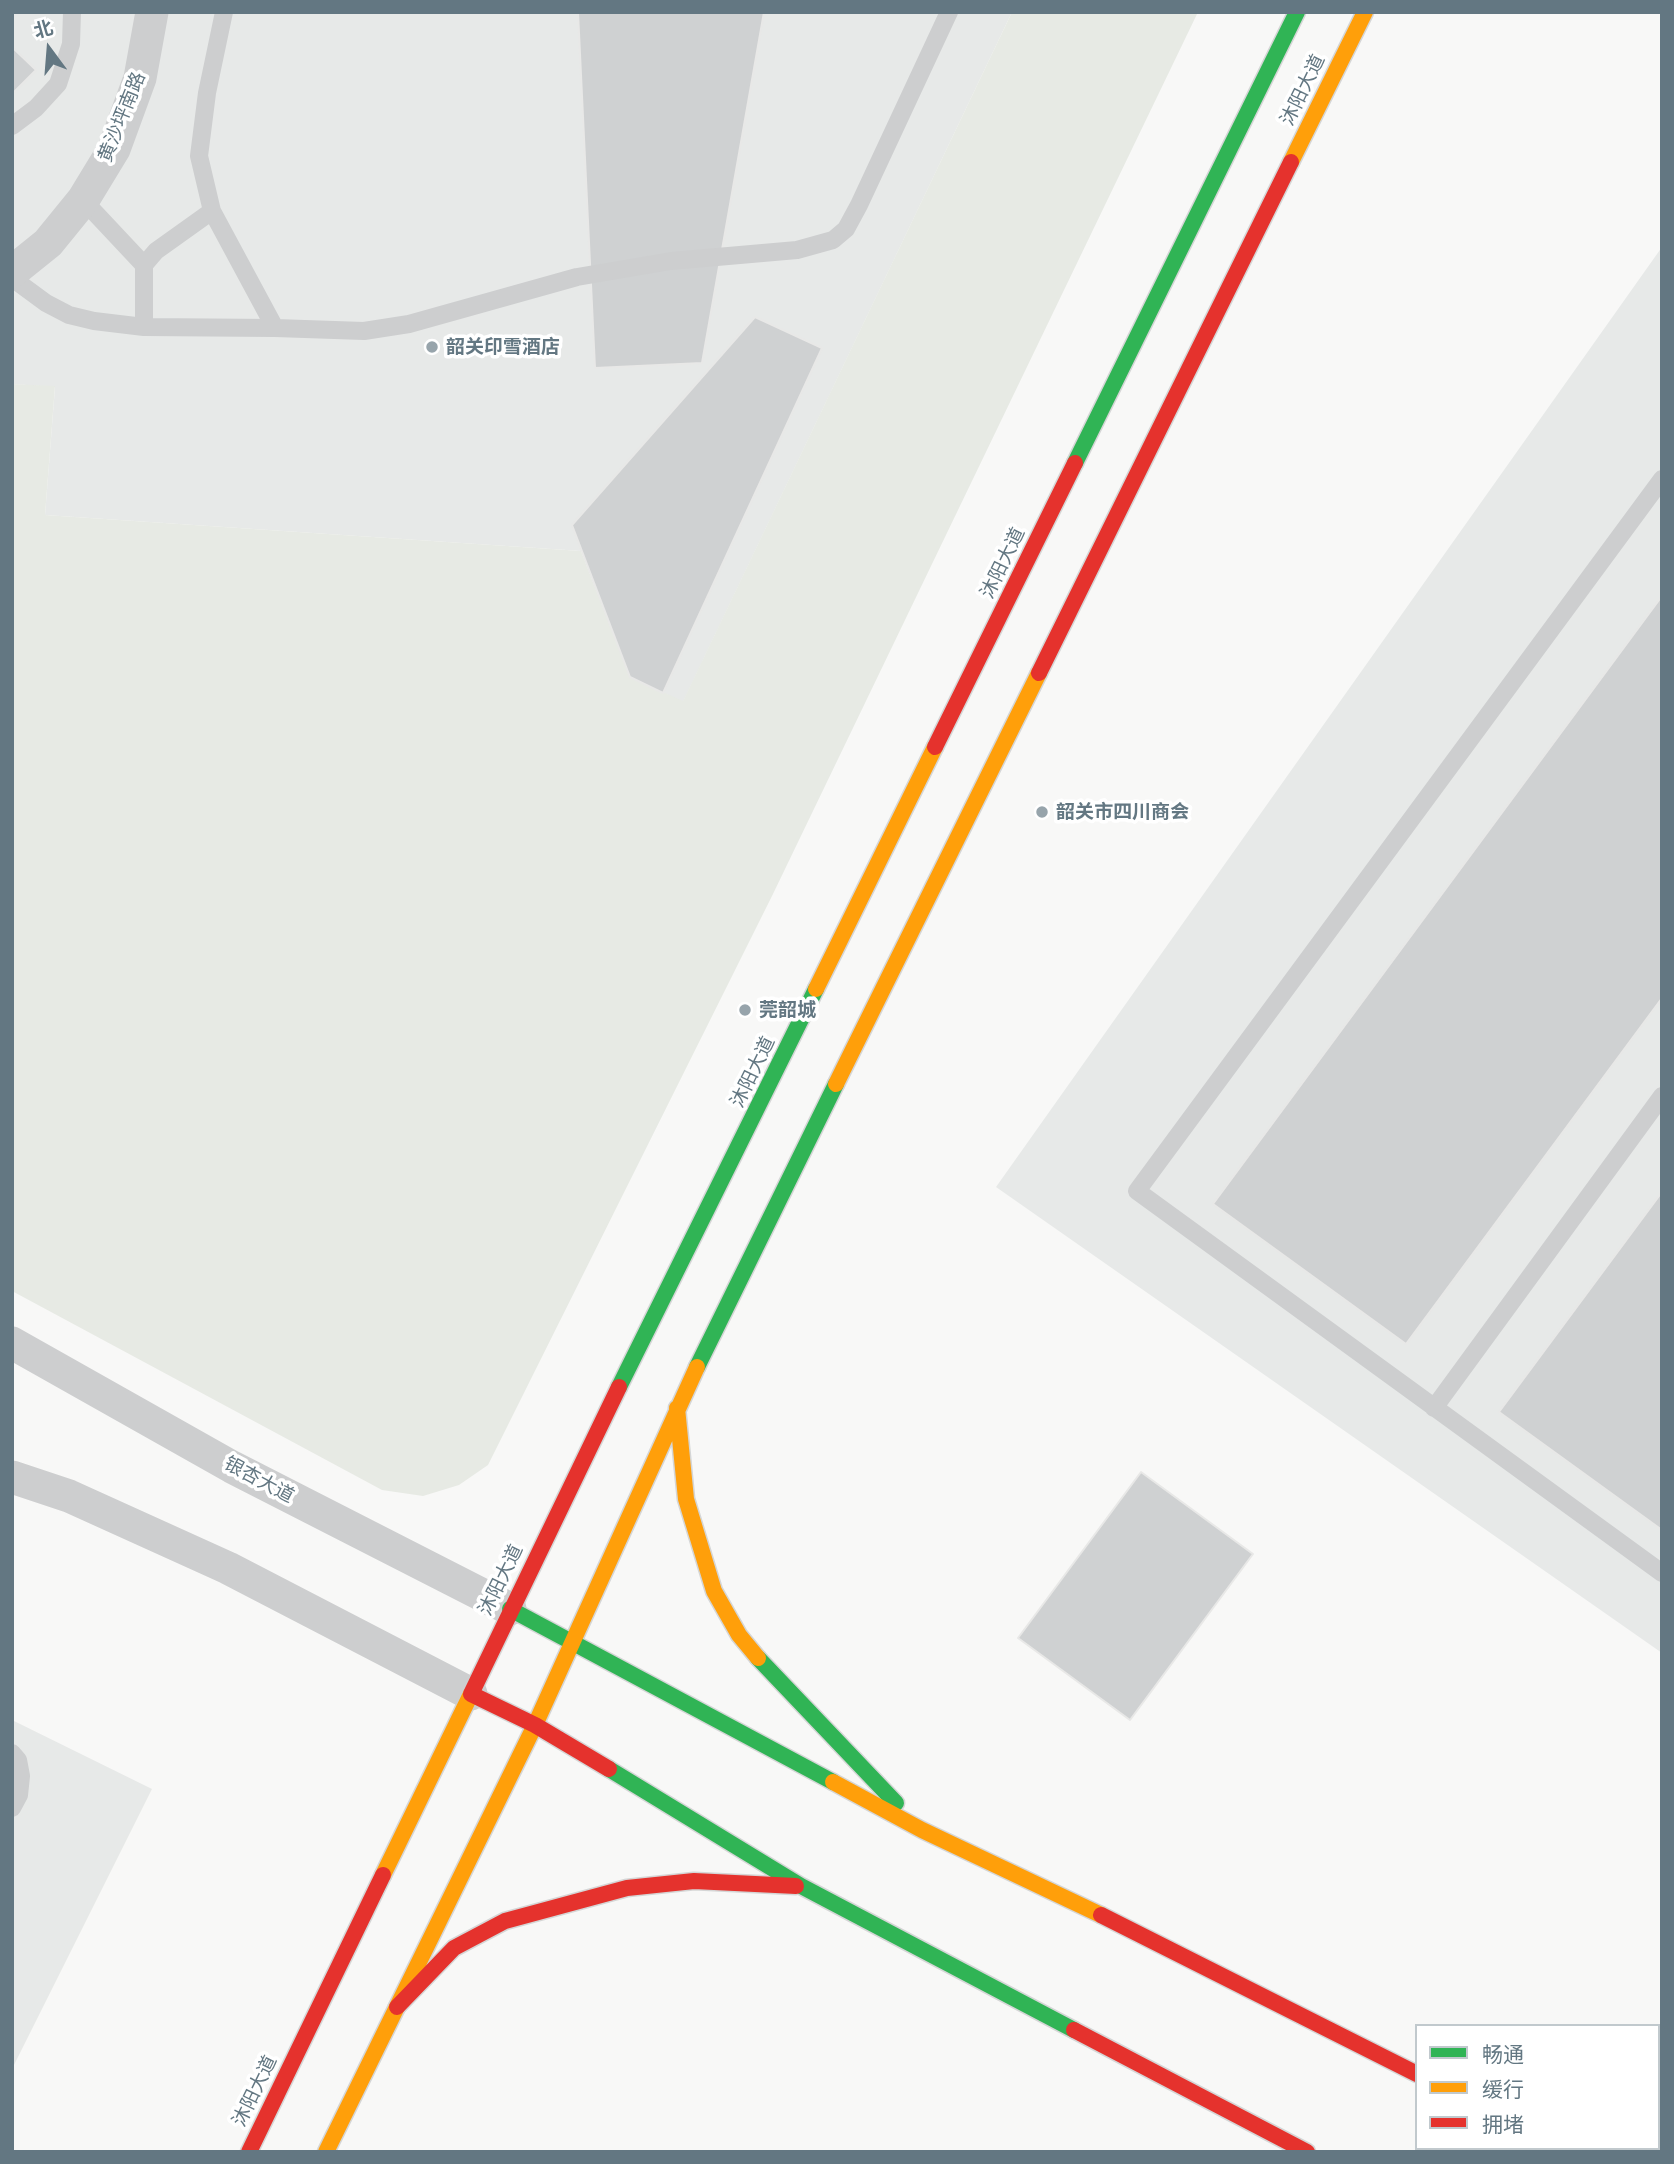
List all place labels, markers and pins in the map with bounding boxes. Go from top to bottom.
place label: 韶关印雪酒店 [446,336,560,358]
marker: 韶关印雪酒店 [424,339,440,355]
place label: 韶关市四川商会 [1056,801,1189,823]
marker: 韶关市四川商会 [1034,804,1050,820]
place label: 莞韶城 [759,999,816,1021]
marker: 莞韶城 [737,1002,753,1018]

